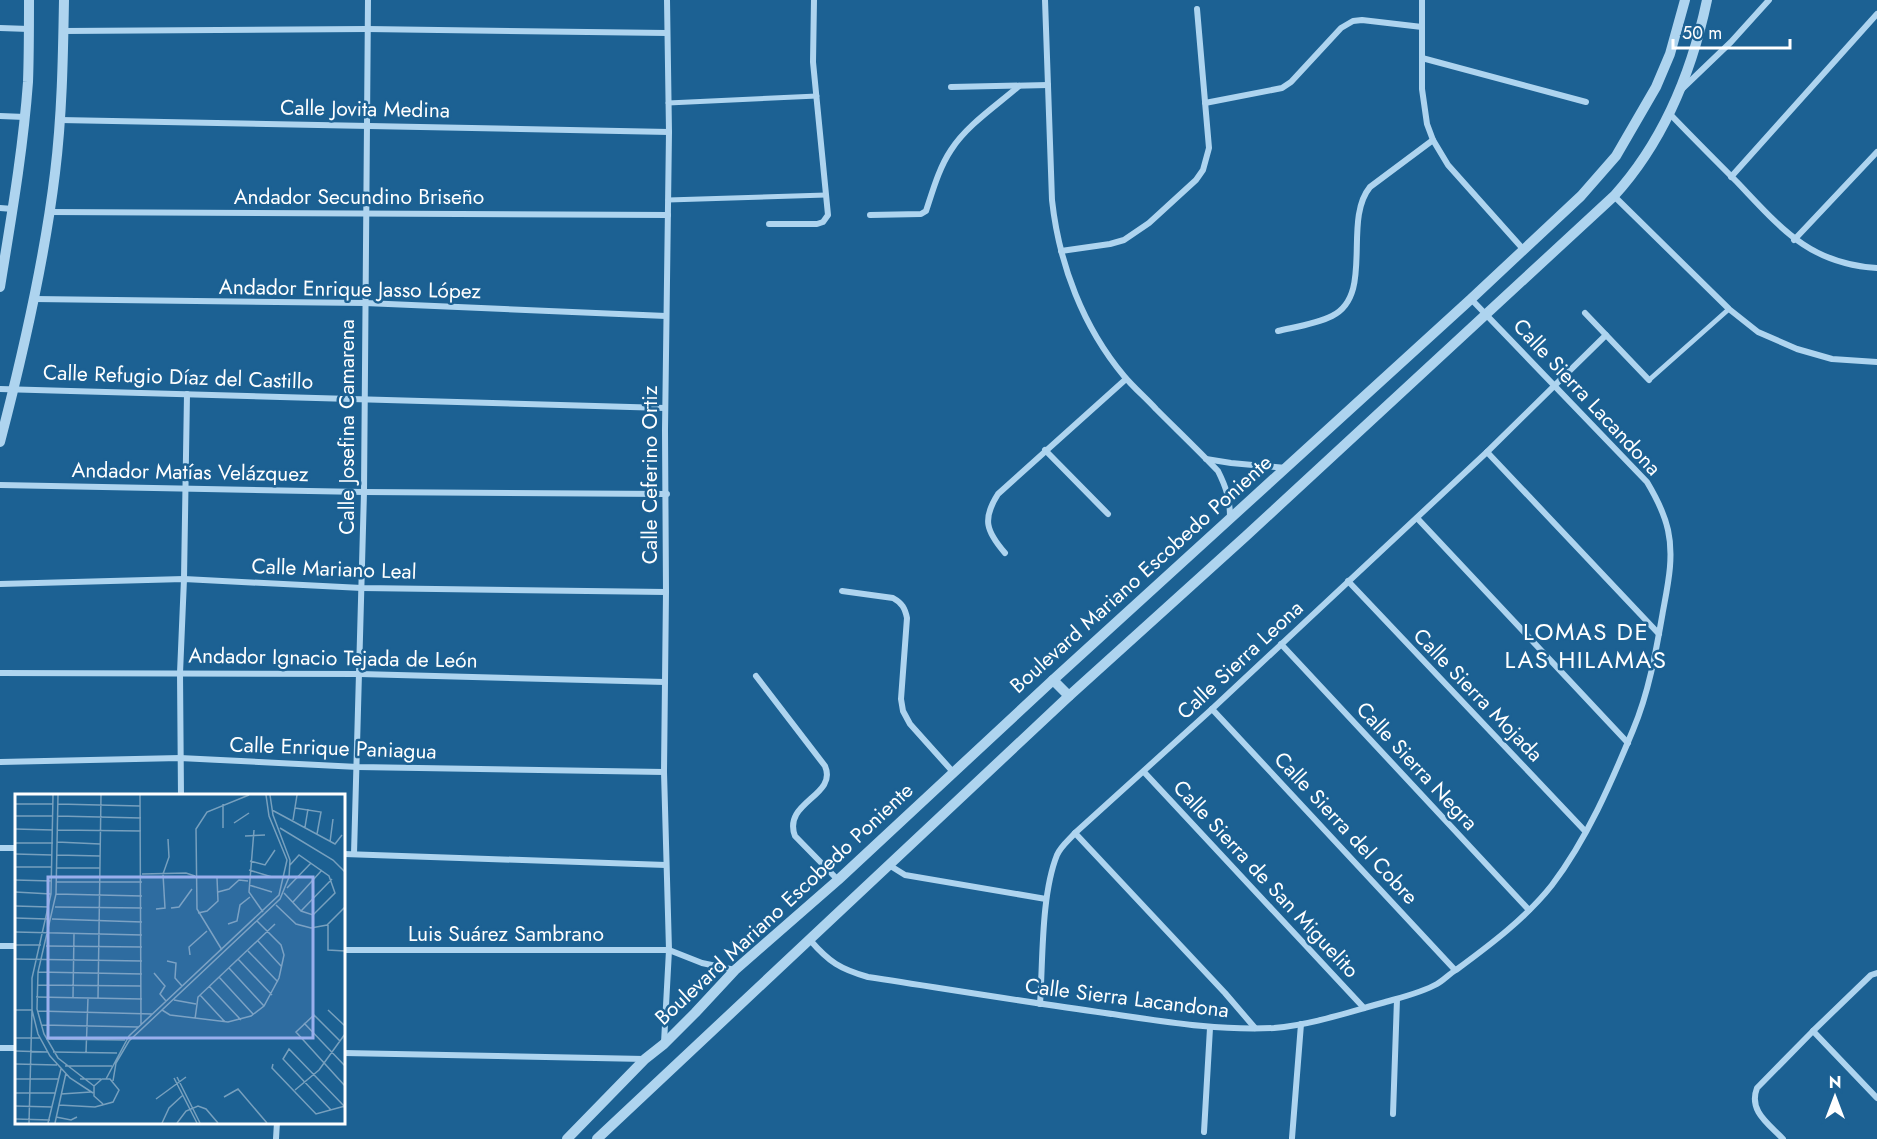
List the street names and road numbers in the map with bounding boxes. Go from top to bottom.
street label: Calle Jovita Medina [280,93,450,125]
street label: Andador Secundino Briseño [234,182,484,212]
street label: Andador Enrique Jasso López [219,272,482,306]
street label: Calle Sierra Lacandona [1506,312,1668,482]
street label: Calle Josefina Camarena [332,319,362,535]
street label: Calle Refugio Díaz del Castillo [42,357,314,397]
street label: Calle Ceferino Ortiz [635,385,665,564]
street label: Boulevard Mariano Escobedo Poniente [1003,448,1279,700]
street label: Andador Matías Velázquez [71,455,309,489]
street label: Calle Mariano Leal [251,551,417,587]
street label: Calle Sierra Leona [1170,594,1310,726]
street label: Calle Sierra Mojada [1406,621,1550,769]
street label: Andador Ignacio Tejada de León [188,640,478,676]
street label: Calle Sierra Negra [1349,695,1485,837]
street label: Calle Enrique Paniagua [229,729,437,767]
street label: Calle Sierra del Cobre [1267,745,1425,911]
street label: Calle Sierra de San Miguelito [1166,773,1366,985]
street label: Boulevard Mariano Escobedo Poniente [648,776,920,1032]
street label: Luis Suárez Sambrano [408,919,604,949]
street label: Calle Sierra Lacandona [1023,971,1231,1025]

